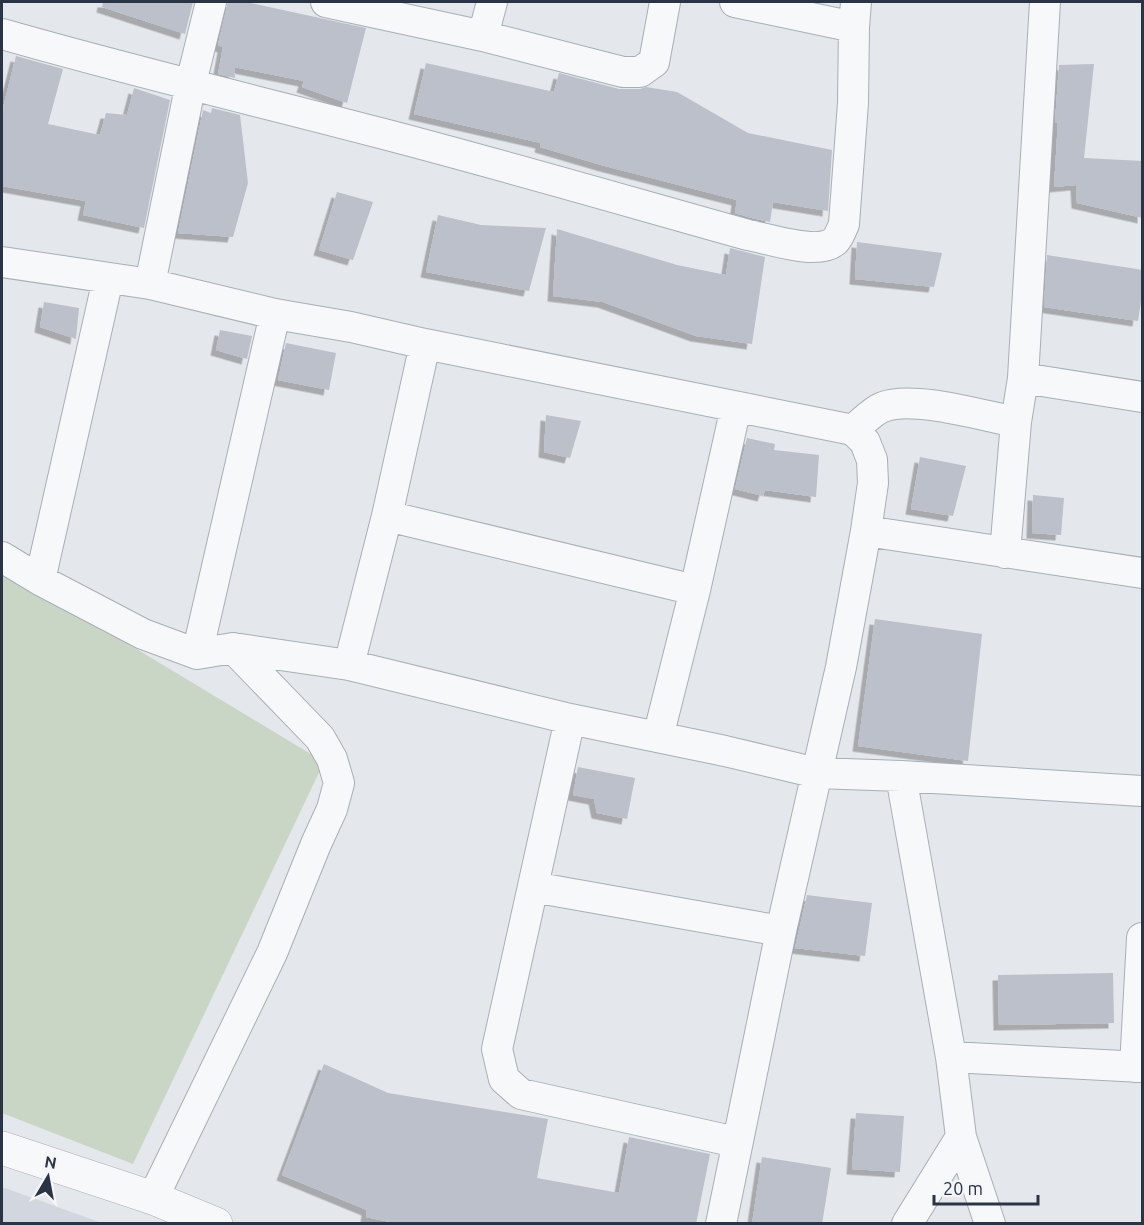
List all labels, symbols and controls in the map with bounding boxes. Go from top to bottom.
north arrow [18,1147,78,1207]
text: N [43,1152,58,1172]
scale bar [934,1168,1038,1206]
text: 20 m [943,1178,983,1198]

